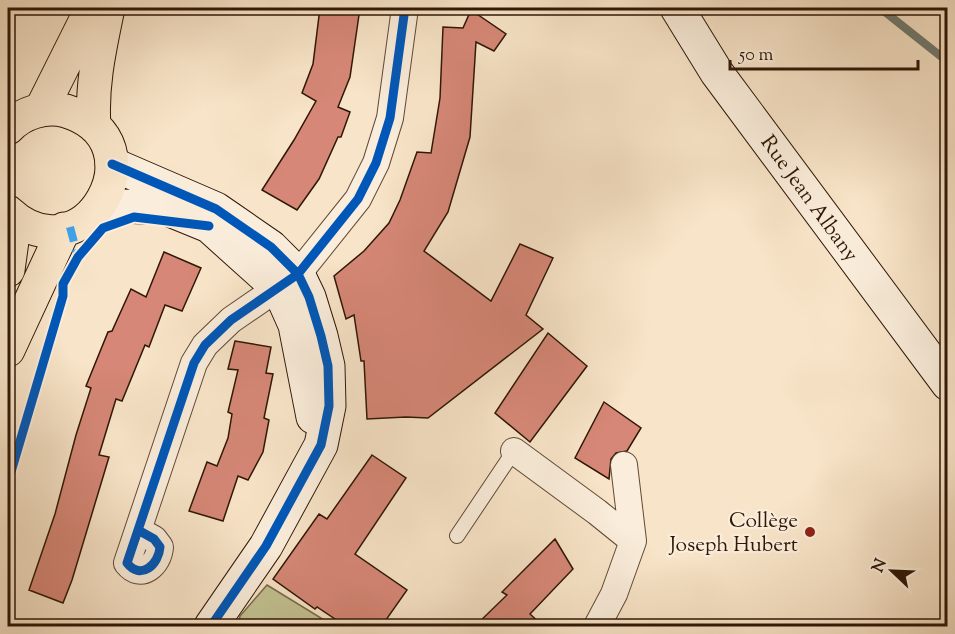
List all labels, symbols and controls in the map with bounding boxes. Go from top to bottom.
scale bar [730,33,918,71]
text: 50 m [738,43,774,69]
street label: Rue Jean Albany [752,130,865,269]
place label: Collège Joseph Hubert [668,507,798,561]
marker: Collège Joseph Hubert [803,525,817,539]
north arrow [862,541,922,601]
text: N [867,556,894,576]

